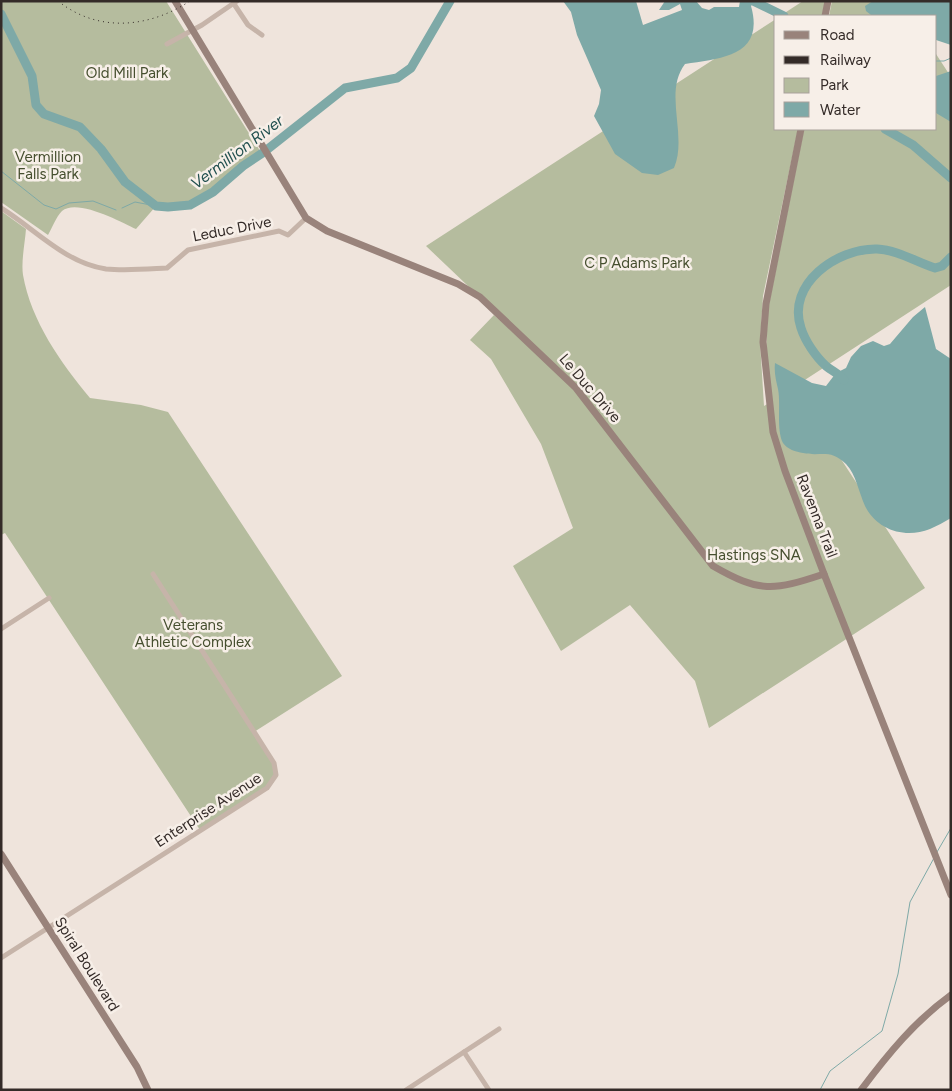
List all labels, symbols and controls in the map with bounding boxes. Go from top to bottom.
legend [774,15,937,130]
text: Road [820,26,855,44]
text: Railway [820,51,871,69]
park label: Old Mill Park [86,64,169,82]
text: Park [820,76,849,94]
text: Water [820,101,860,119]
water label: Vermillion River [187,111,288,193]
park label: Vermillion Falls Park [15,148,81,183]
street label: Leduc Drive [191,213,273,245]
park label: C P Adams Park [584,254,690,272]
street label: Le Duc Drive [555,350,625,426]
street label: Ravenna Trail [793,472,841,560]
park label: Hastings SNA [707,546,801,564]
park label: Veterans Athletic Complex [135,616,251,651]
street label: Enterprise Avenue [151,769,265,851]
street label: Spiral Boulevard [51,913,123,1015]

